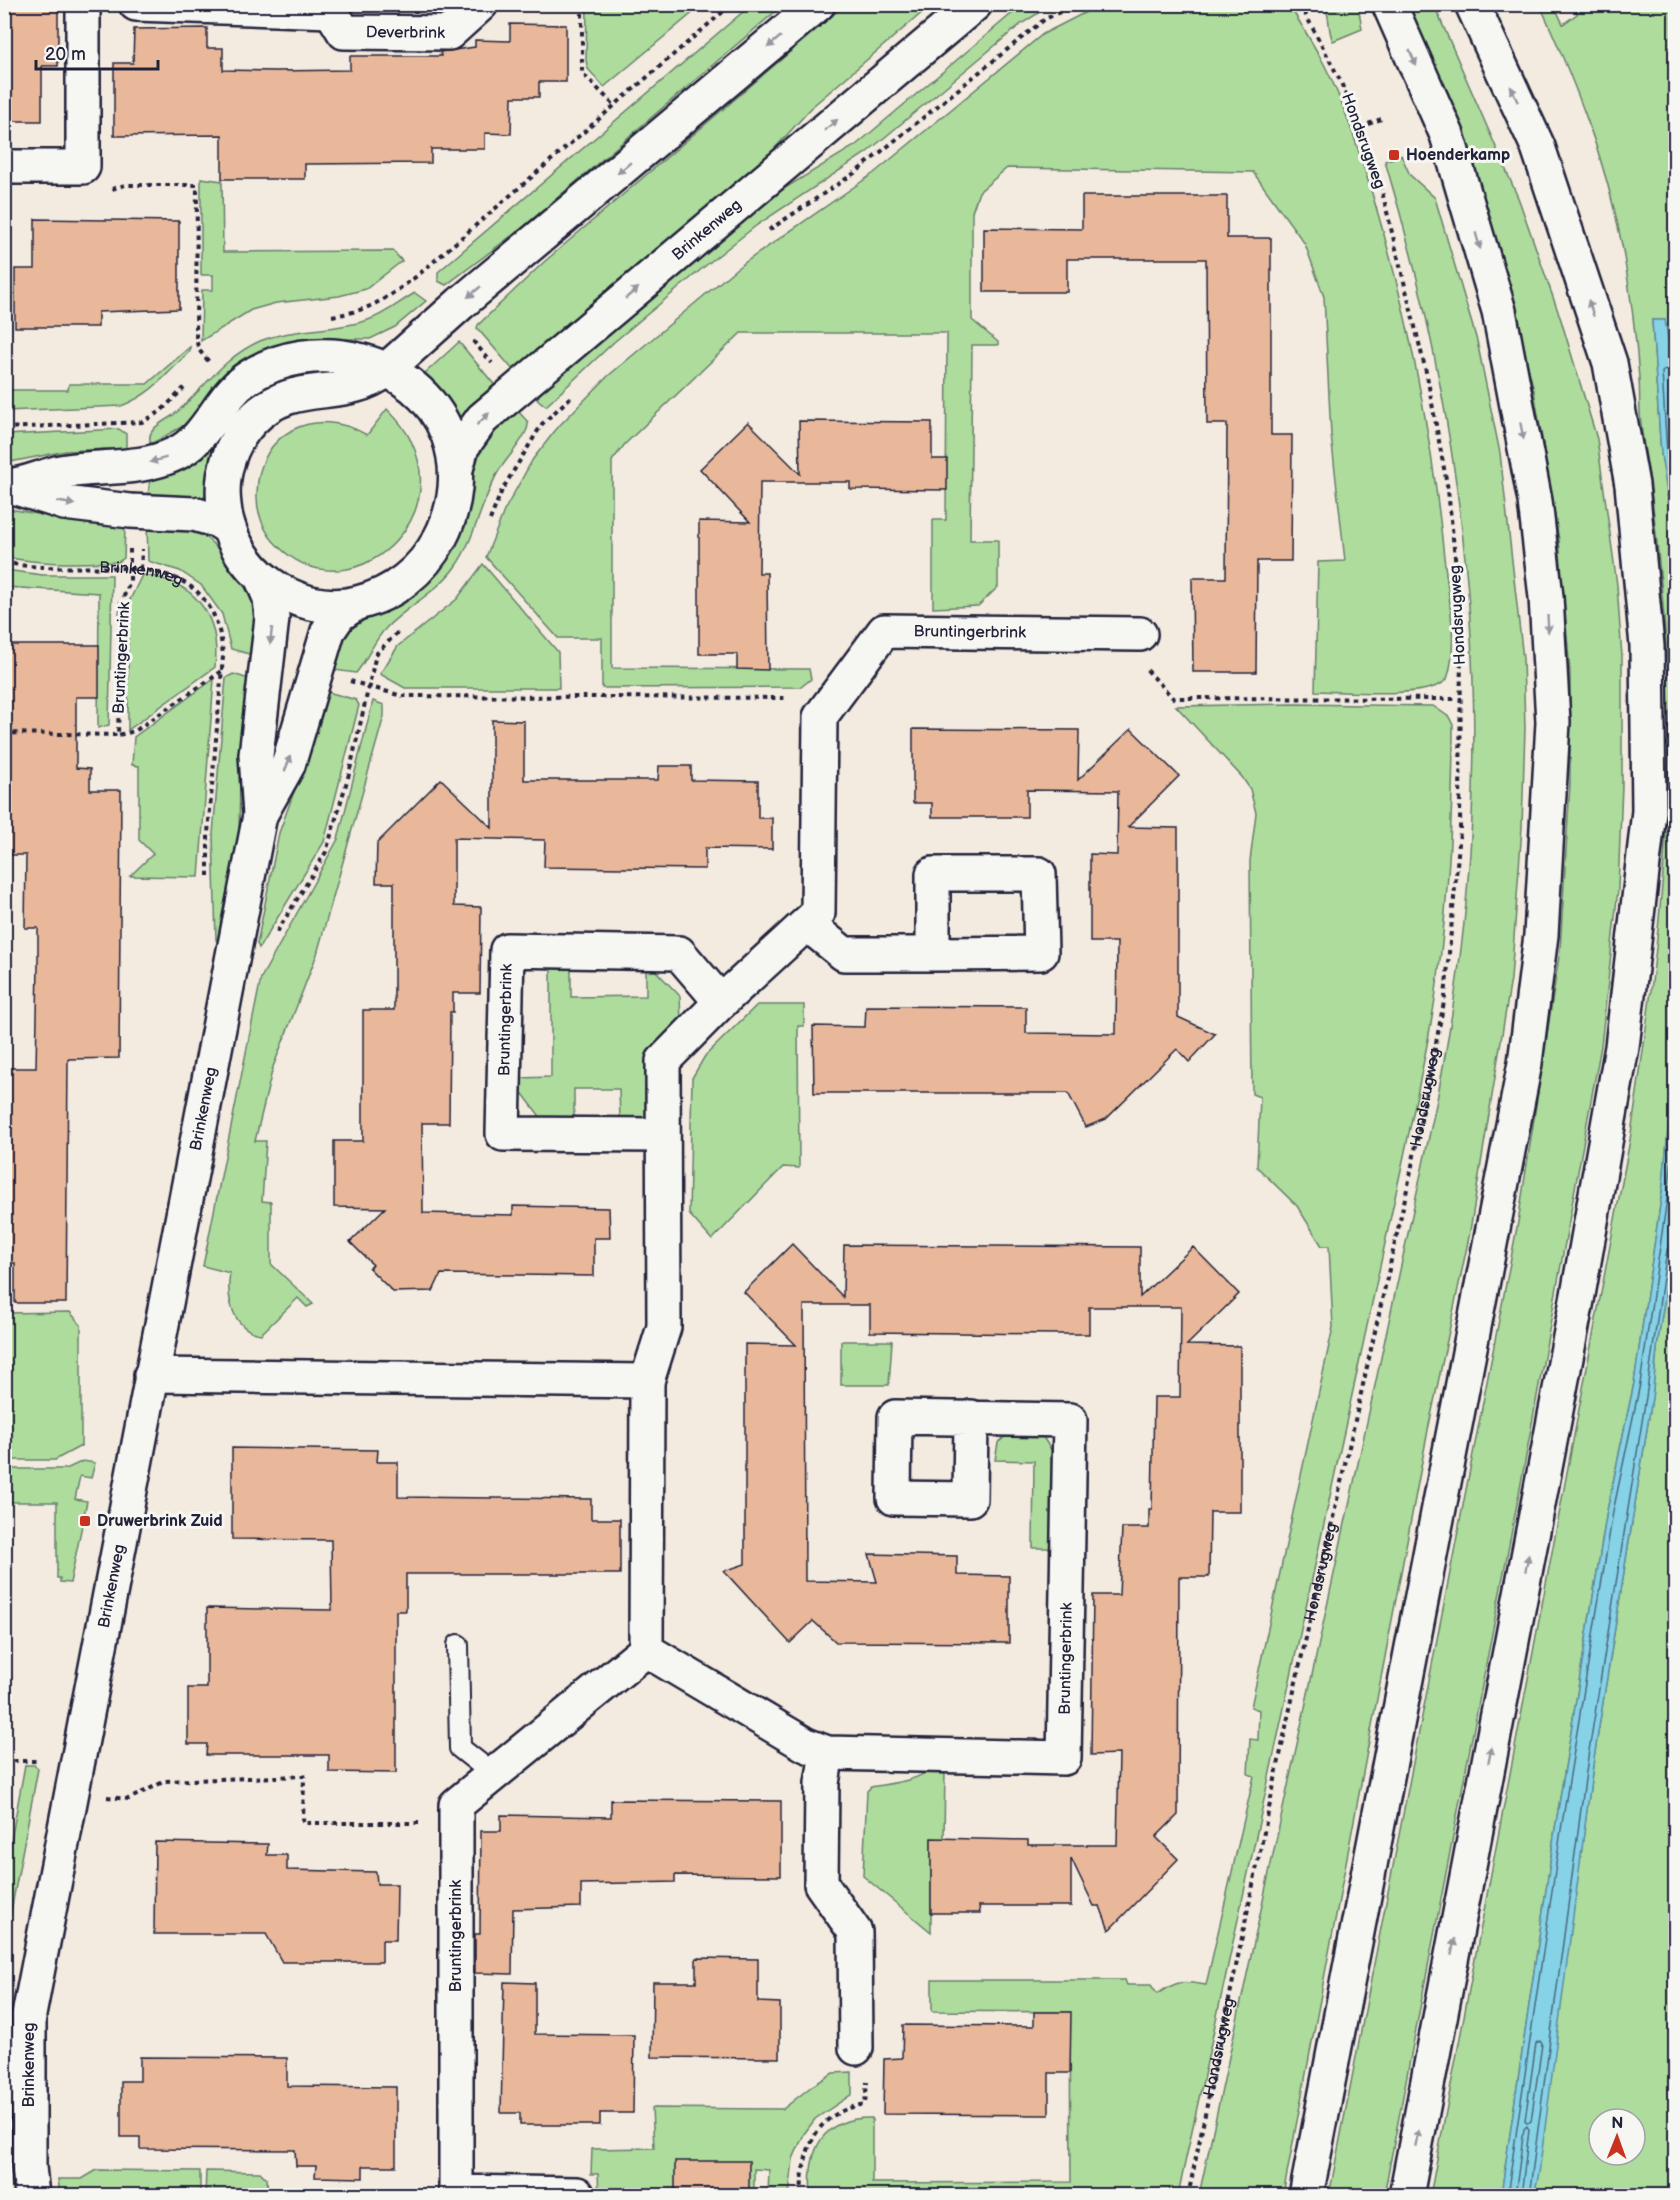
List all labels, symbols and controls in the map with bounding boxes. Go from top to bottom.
street label: Deverbrink [366,23,445,42]
scale bar [36,33,158,71]
one-way arrow [766,36,782,49]
text: 20 m [45,44,86,65]
one-way arrow [1408,49,1417,66]
one-way arrow [1509,86,1518,103]
street label: Hondsrugweg [1337,91,1389,191]
one-way arrow [823,119,839,132]
place label: Hoenderkamp [1406,146,1510,165]
marker: Hoenderkamp [1387,148,1401,162]
one-way arrow [616,161,632,174]
street label: Brinkenweg [668,195,745,264]
one-way arrow [1474,232,1483,250]
one-way arrow [466,286,482,299]
one-way arrow [624,287,639,300]
one-way arrow [1586,299,1596,317]
one-way arrow [476,412,491,426]
one-way arrow [1518,422,1527,441]
one-way arrow [149,456,167,465]
one-way arrow [57,499,76,508]
street label: Brinkenweg [99,558,186,590]
street label: Hondsrugweg [1446,564,1470,666]
street label: Bruntingerbrink [110,601,134,715]
one-way arrow [1543,614,1552,633]
street label: Bruntingerbrink [913,622,1026,642]
one-way arrow [266,626,276,645]
one-way arrow [283,754,293,772]
street label: Bruntingerbrink [495,963,516,1076]
street label: Hondsrugweg [1406,1046,1444,1148]
street label: Brinkenweg [186,1065,221,1152]
place label: Druwerbrink Zuid [97,1512,223,1531]
marker: Druwerbrink Zuid [78,1514,92,1528]
street label: Hondsrugweg [1301,1521,1341,1623]
street label: Brinkenweg [94,1543,129,1629]
one-way arrow [1523,1554,1532,1573]
street label: Bruntingerbrink [1055,1602,1076,1715]
one-way arrow [1486,1745,1495,1764]
street label: Bruntingerbrink [447,1880,466,1992]
one-way arrow [1449,1937,1458,1956]
street label: Hondsrugweg [1200,1996,1239,2098]
street label: Brinkenweg [20,2023,39,2107]
north arrow [1587,2107,1647,2167]
text: N [1611,2114,1623,2133]
one-way arrow [1413,2128,1422,2147]

